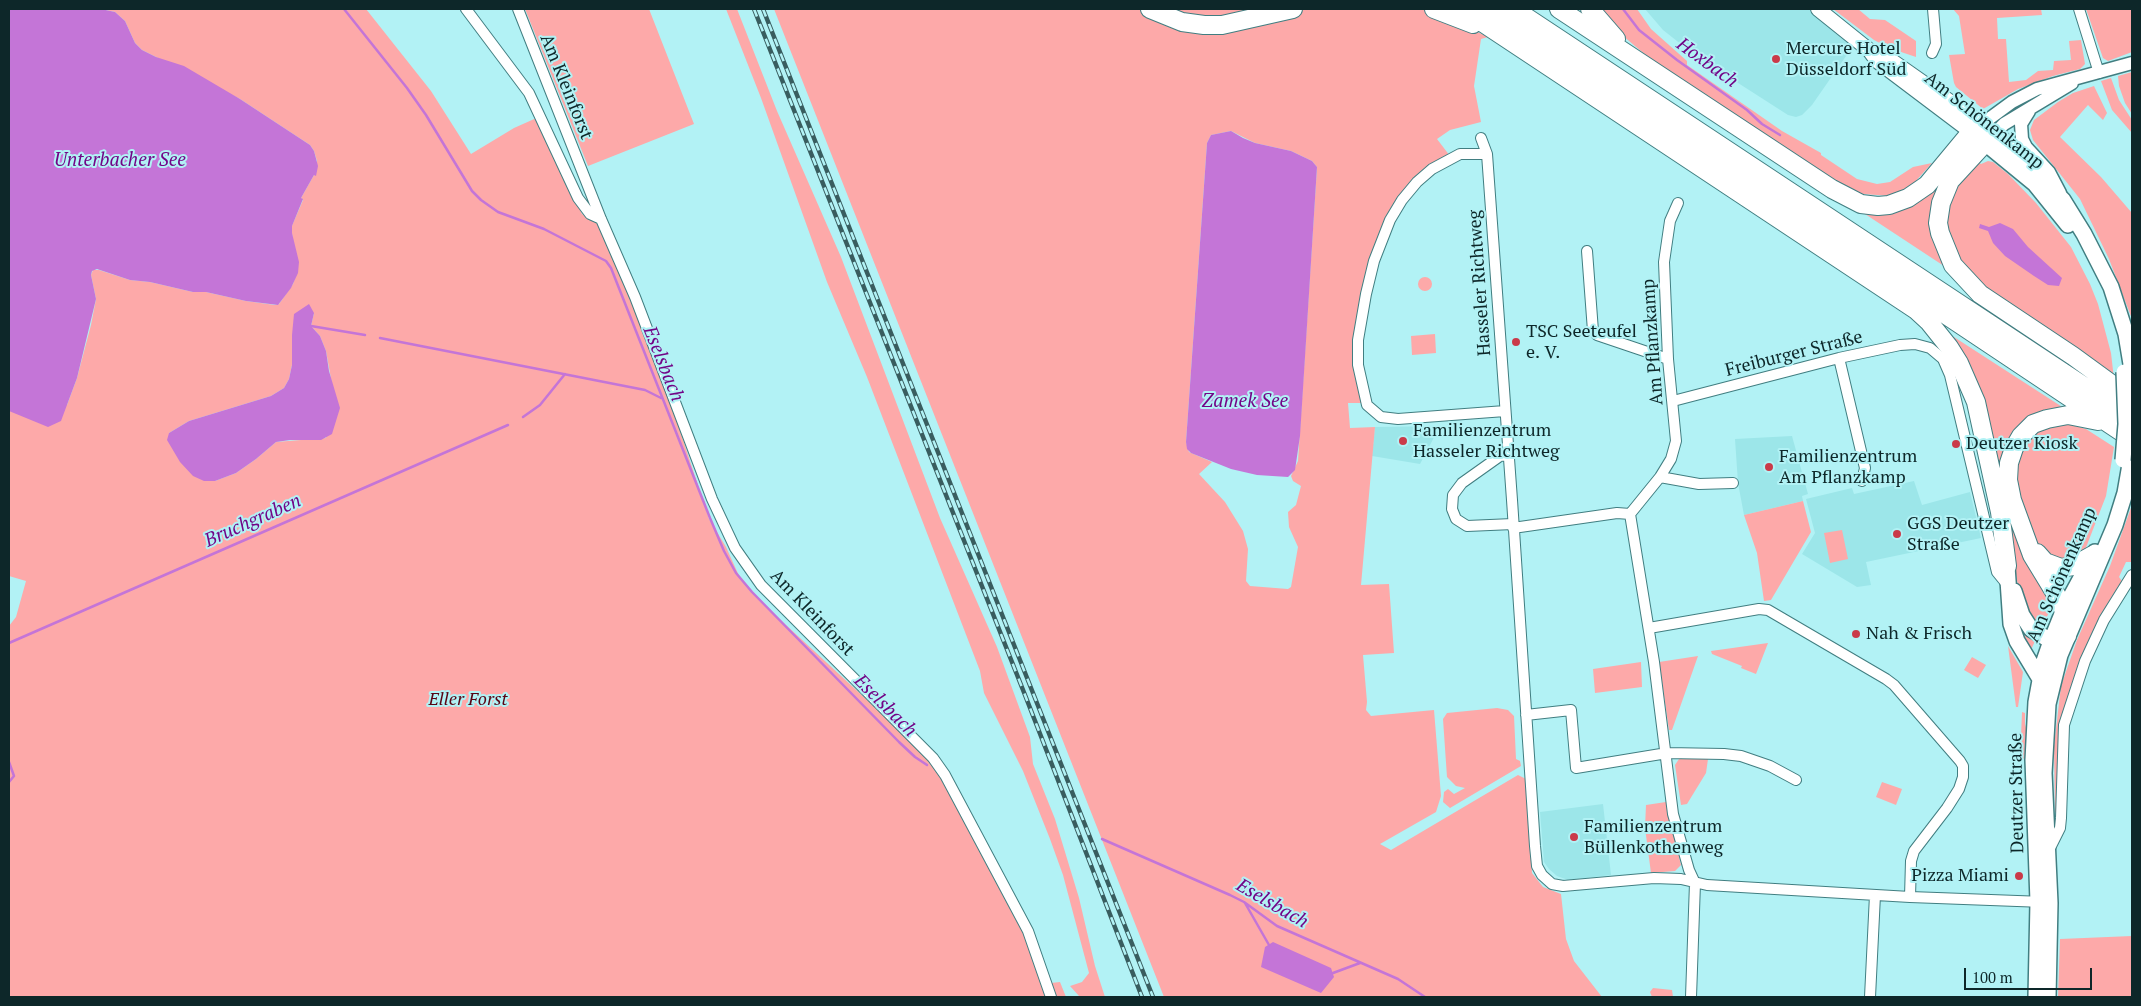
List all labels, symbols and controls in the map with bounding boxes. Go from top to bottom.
street label: Am Kleinforst [535,31,597,143]
water label: Hoxbach [1672,33,1742,93]
place label: Mercure Hotel Düsseldorf Süd [1786,38,1906,80]
marker: Mercure Hotel Düsseldorf Süd [1770,53,1782,65]
street label: Am Schönenkamp [1920,68,2048,174]
water label: Unterbacher See [54,150,186,172]
street label: Hasseler Richtweg [1464,209,1496,357]
street label: Am Pflanzkamp [1638,278,1668,406]
place label: TSC Seeteufel e. V. [1526,321,1637,364]
water label: Eselsbach [638,323,688,405]
street label: Freiburger Straße [1723,326,1865,382]
marker: TSC Seeteufel e. V. [1510,336,1522,348]
water label: Zamek See [1202,391,1288,413]
place label: Familienzentrum Hasseler Richtweg [1413,420,1560,462]
place label: Deutzer Kiosk [1966,433,2078,455]
marker: Familienzentrum Hasseler Richtweg [1397,435,1409,447]
marker: Deutzer Kiosk [1950,438,1962,450]
place label: Familienzentrum Am Pflanzkamp [1779,446,1917,488]
marker: Familienzentrum Am Pflanzkamp [1763,461,1775,473]
water label: Bruchgraben [201,490,305,552]
street label: Am Schönenkamp [2023,504,2101,646]
place label: GGS Deutzer Straße [1907,513,2009,556]
marker: GGS Deutzer Straße [1891,528,1903,540]
street label: Am Kleinforst [765,565,859,661]
place label: Nah & Frisch [1866,623,1972,645]
marker: Nah & Frisch [1850,628,1862,640]
water label: Eselsbach [849,670,921,742]
park label: Eller Forst [428,689,508,711]
street label: Deutzer Straße [2005,733,2029,853]
place label: Familienzentrum Büllenkothenweg [1584,816,1723,859]
marker: Familienzentrum Büllenkothenweg [1568,831,1580,843]
place label: Pizza Miami [1911,865,2009,887]
marker: Pizza Miami [2013,870,2025,882]
water label: Eselsbach [1232,874,1312,934]
scale bar [1966,958,2094,990]
text: 100 m [1972,967,2013,987]

